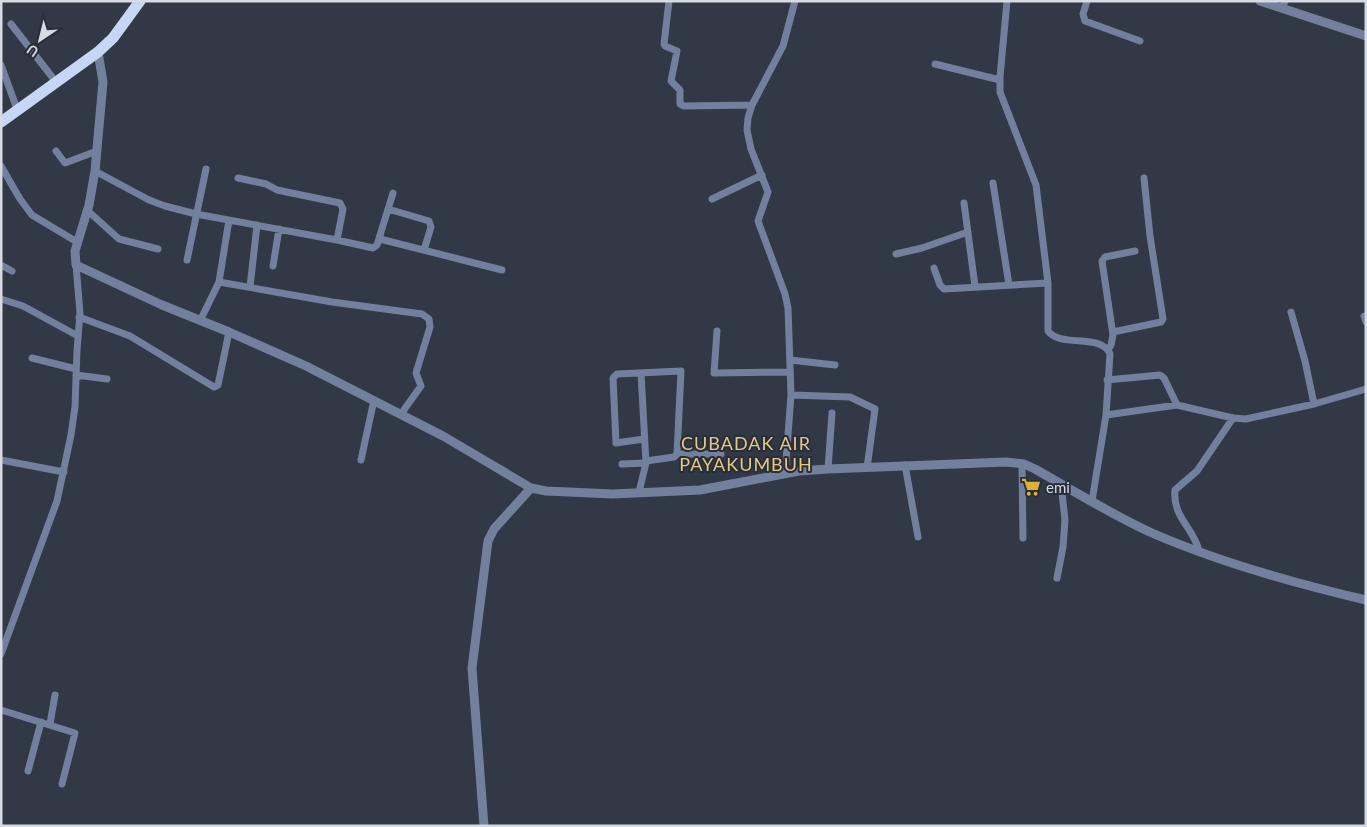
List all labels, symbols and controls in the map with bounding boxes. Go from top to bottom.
north arrow [15,15,65,65]
text: U [23,41,41,61]
district label: CUBADAK AIR PAYAKUMBUH [679,432,813,475]
supermarket icon: emi [1020,476,1042,498]
place label: emi [1046,478,1070,496]

